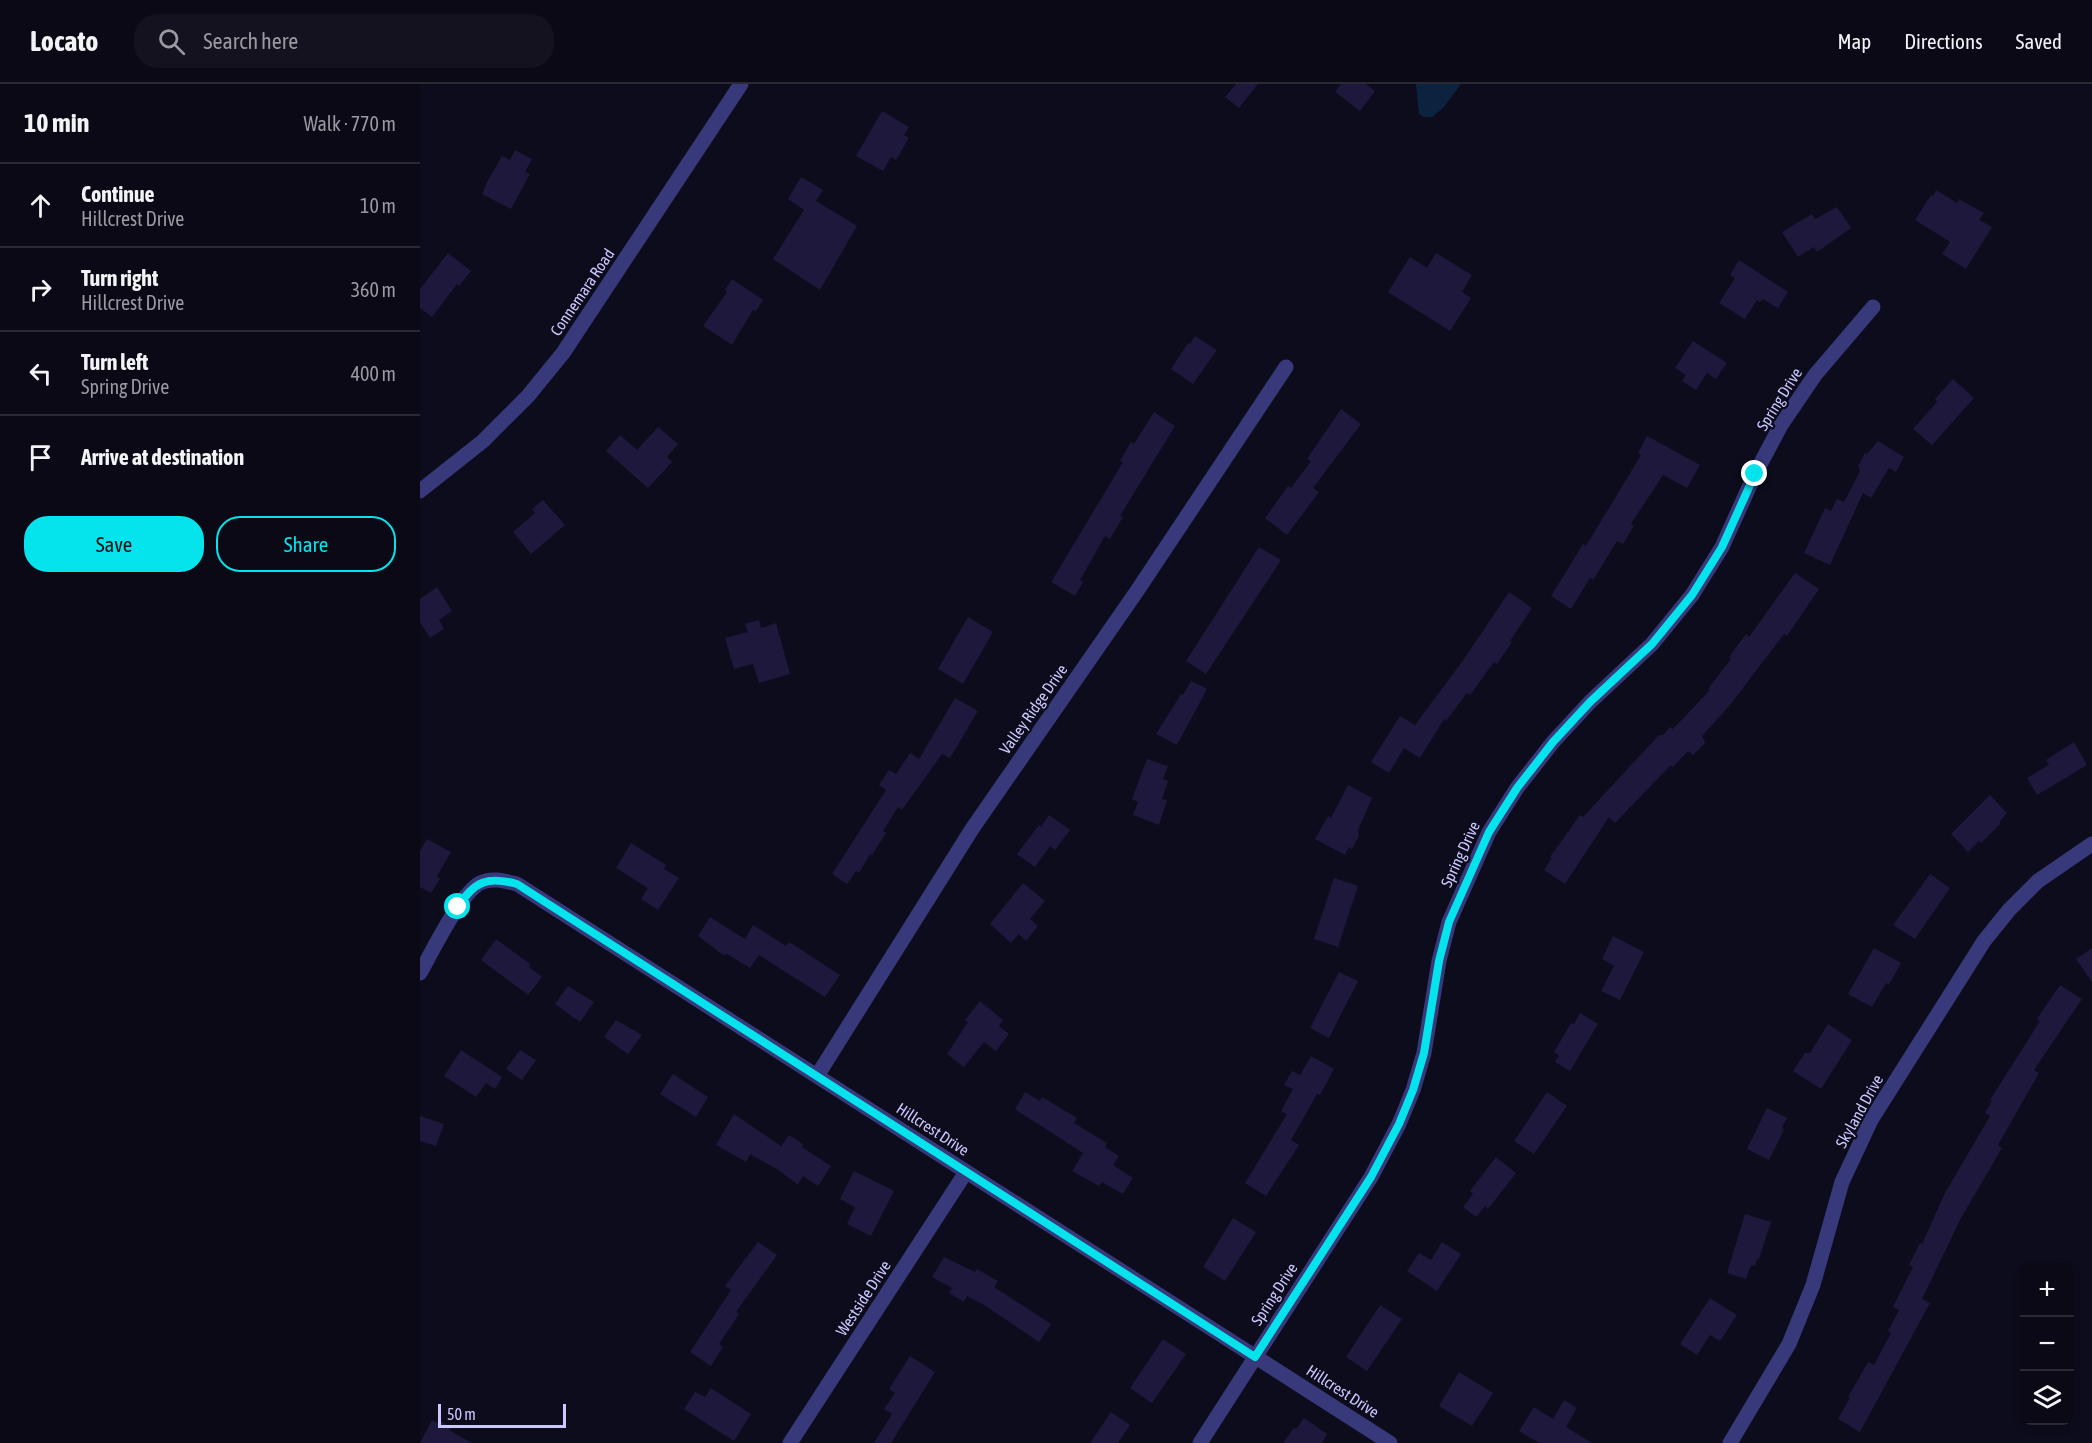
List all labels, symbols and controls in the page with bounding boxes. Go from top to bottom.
search box [134,14,554,68]
text: Locato [30,25,98,57]
icon: search [155,25,188,58]
text: Search here [203,28,298,54]
text: Map [1837,29,1871,53]
text: Directions [1904,29,1983,53]
text: Saved [2016,29,2062,53]
text: 10 min [24,108,89,138]
text: Walk · 770 m [304,112,396,135]
text: Continue [81,181,155,207]
icon: ahead [24,189,57,222]
text: 10 m [360,194,396,217]
text: Hillcrest Drive [81,207,184,230]
street label: Connemara Road [546,245,618,339]
text: Turn right [81,265,158,291]
icon: right [24,273,57,306]
text: 360 m [351,278,396,301]
text: Hillcrest Drive [81,291,184,314]
text: Turn left [81,349,148,375]
icon: left [24,357,57,390]
text: 400 m [351,362,396,385]
street label: Spring Drive [1753,364,1806,434]
text: Spring Drive [81,375,169,398]
icon: arrive [24,441,57,474]
text: Arrive at destination [81,444,244,470]
route end [1741,460,1767,486]
button: Save [24,516,204,572]
button: Share [216,516,396,572]
street label: Valley Ridge Drive [995,661,1071,758]
street label: Spring Drive [1437,818,1484,890]
route start [444,893,470,919]
street label: Skyland Drive [1832,1071,1887,1151]
street label: Hillcrest Drive [893,1099,973,1159]
street label: Westside Drive [832,1257,894,1339]
street label: Spring Drive [1247,1259,1302,1329]
map controls [2020,1263,2074,1425]
button: + [2020,1263,2074,1317]
button: − [2020,1317,2074,1371]
street label: Hillcrest Drive [1303,1361,1383,1421]
button: layers [2020,1371,2074,1425]
scale bar [438,1401,566,1428]
text: 50 m [447,1405,476,1423]

